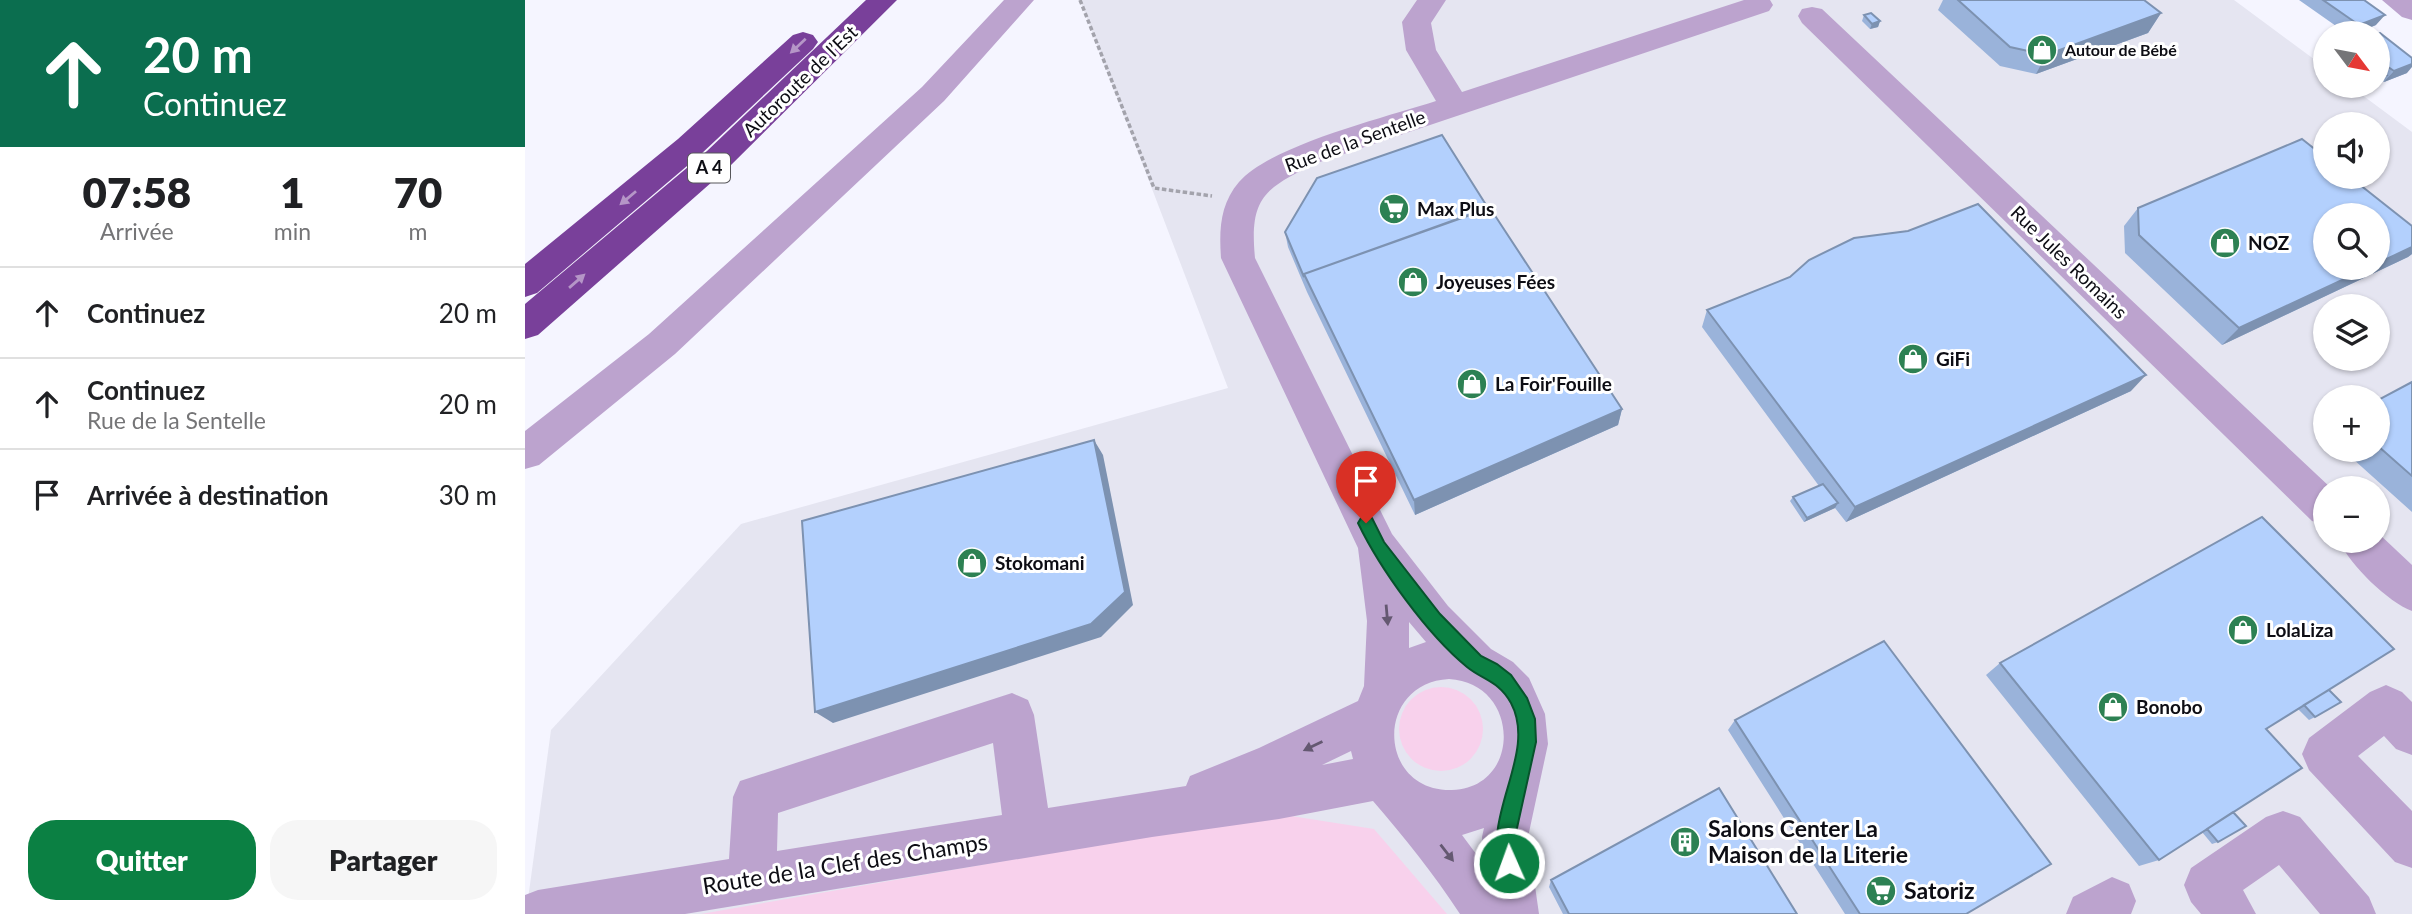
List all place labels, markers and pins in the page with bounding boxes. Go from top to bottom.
shop icon: Autour de Bébé [2025,33,2059,67]
place label: Autour de Bébé [2064,40,2177,59]
supermarket icon: Max Plus [1377,192,1411,226]
place label: Max Plus [1417,197,1494,220]
shop icon: NOZ [2208,226,2242,260]
place label: NOZ [2248,231,2289,254]
shop icon: Joyeuses Fées [1396,265,1430,299]
place label: Joyeuses Fées [1436,270,1555,293]
shop icon: GiFi [1896,342,1930,376]
place label: GiFi [1936,347,1970,370]
shop icon: La Foir'Fouille [1455,367,1489,401]
place label: La Foir'Fouille [1495,372,1612,395]
pin [1336,451,1396,523]
shop icon: Stokomani [955,546,989,580]
place label: Stokomani [995,551,1085,574]
shop icon: LolaLiza [2226,613,2260,647]
place label: LolaLiza [2266,618,2334,641]
shop icon: Bonobo [2096,690,2130,724]
place label: Bonobo [2136,695,2203,718]
place label: Salons Center La Maison de la Literie [1708,814,1908,868]
building icon: Salons Center La Maison de la Literie [1668,825,1702,859]
supermarket icon: Satoriz [1864,874,1898,908]
place label: Satoriz [1904,876,1975,904]

